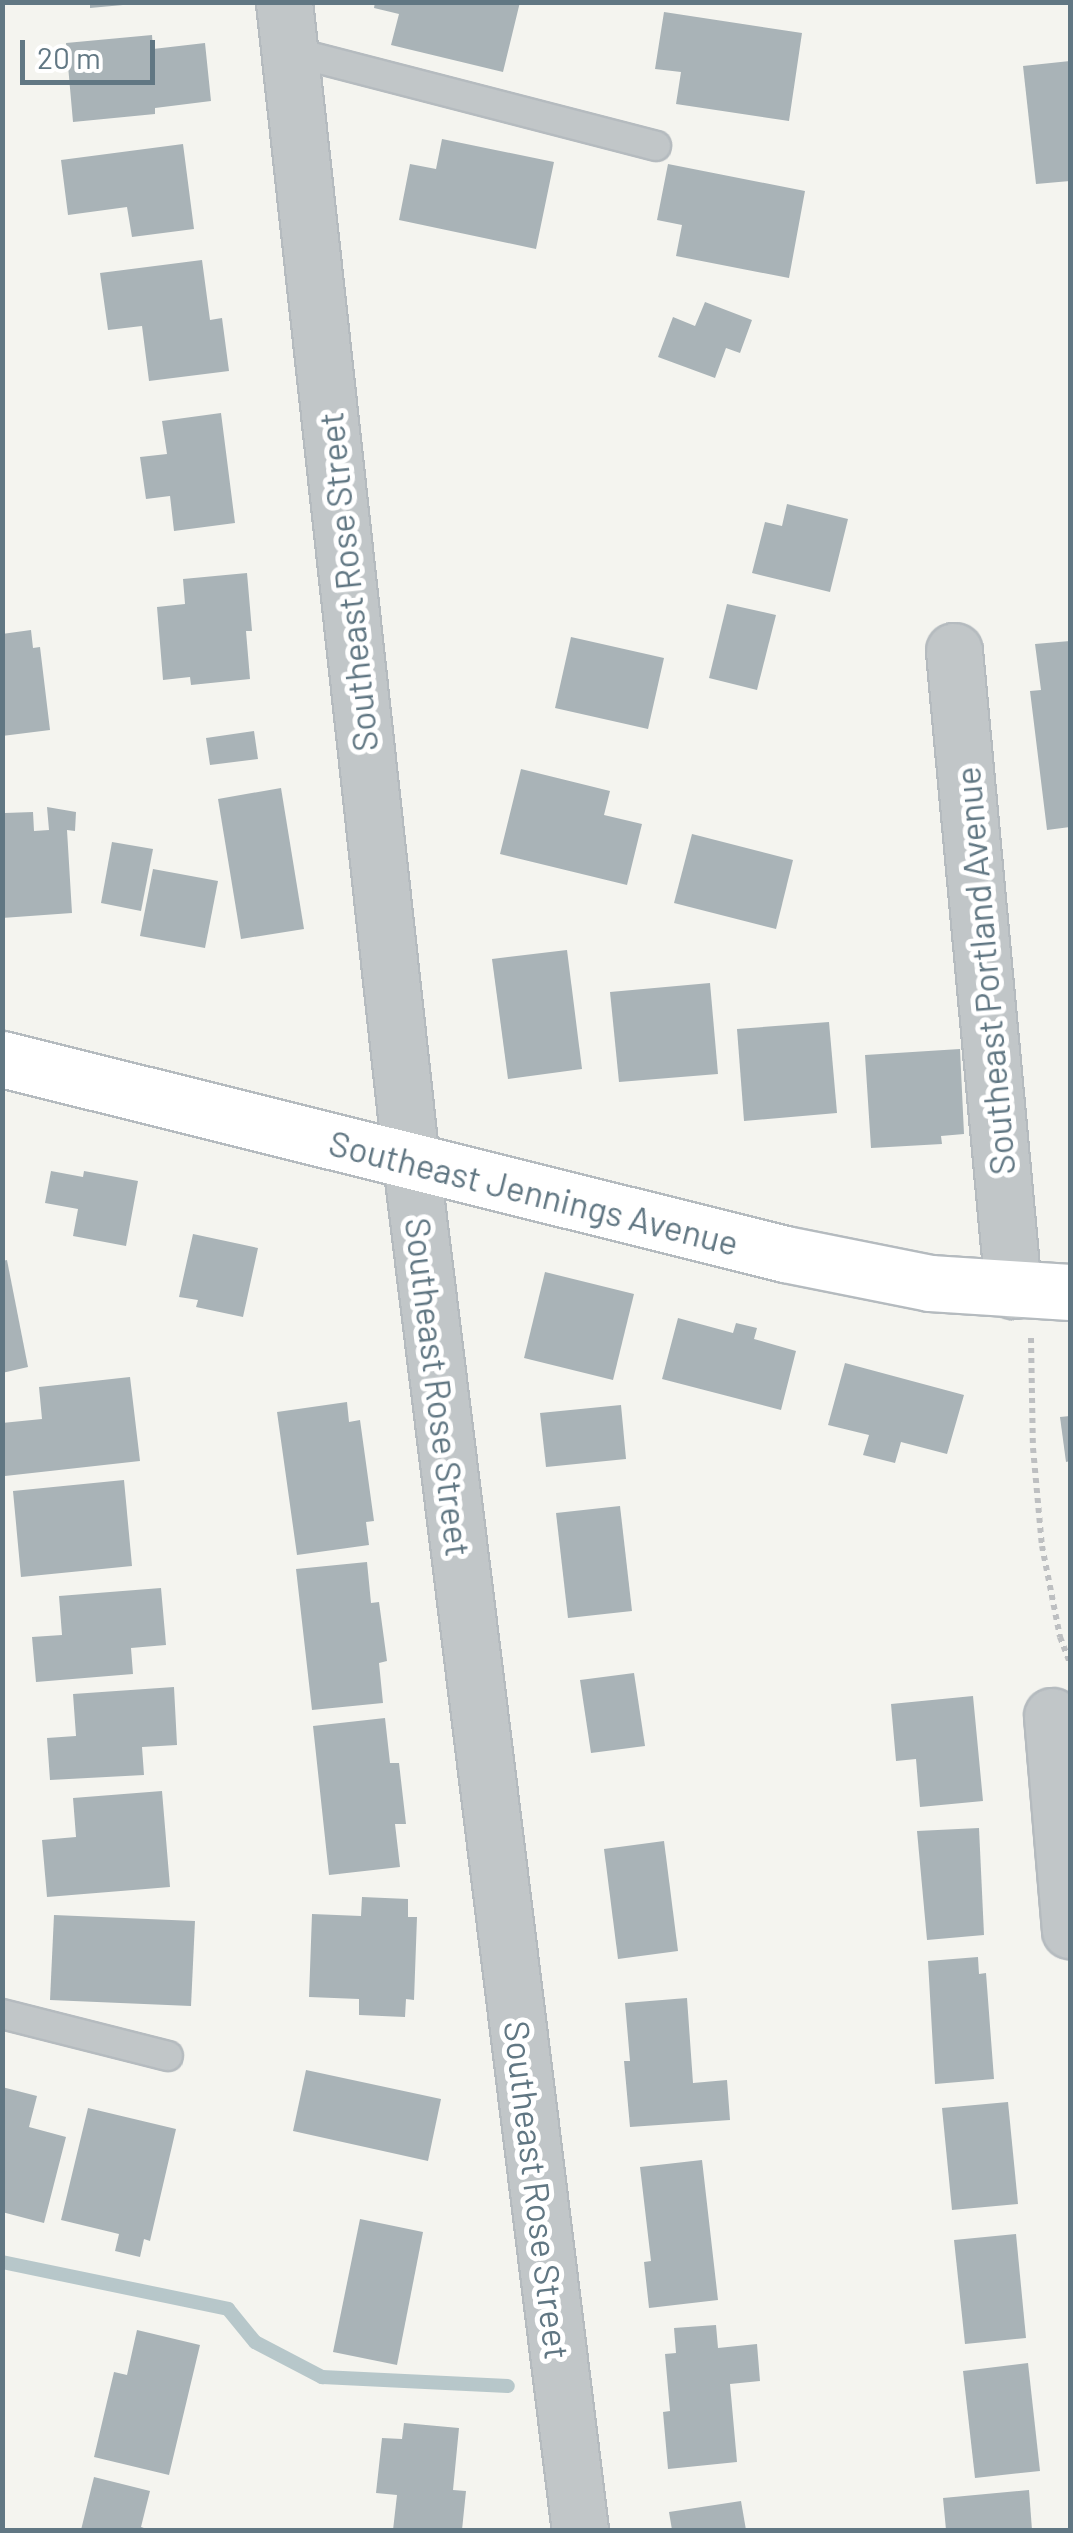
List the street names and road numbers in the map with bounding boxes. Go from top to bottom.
street label: Southeast Rose Street [308,410,386,754]
street label: Southeast Portland Avenue [945,765,1023,1177]
street label: Southeast Jennings Avenue [325,1121,743,1263]
street label: Southeast Rose Street [397,1215,481,1559]
street label: Southeast Rose Street [496,2018,580,2362]

